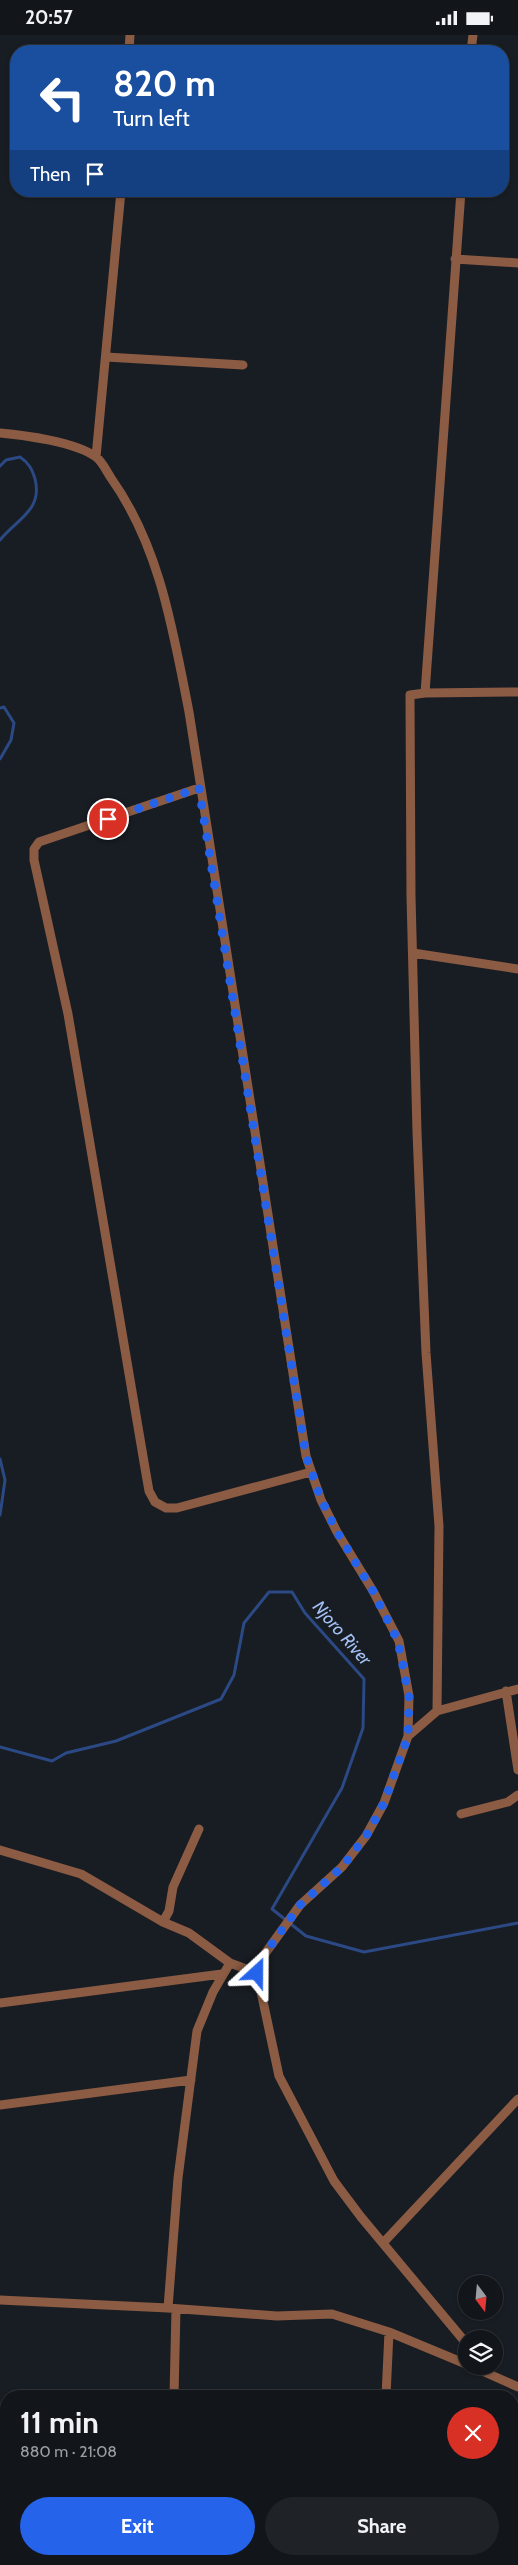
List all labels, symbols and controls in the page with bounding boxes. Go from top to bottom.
text: 20:57 [25,6,73,29]
text: 820 m [113,62,216,105]
icon: left [30,65,95,130]
text: Turn left [113,105,190,132]
icon: arrive [81,160,109,188]
text: Then [30,163,71,186]
pin [87,798,129,840]
icon: arrive [94,805,122,833]
water label: Njoro River [308,1596,377,1671]
position arrow [230,1946,282,1998]
north arrow [458,2275,502,2320]
map controls [458,2275,503,2375]
button: layers [458,2330,503,2375]
text: 11 min [20,2404,99,2441]
button: close [447,2407,499,2459]
text: 880 m · 21:08 [20,2442,117,2461]
button: Exit [20,2497,255,2555]
button: Share [265,2497,499,2555]

